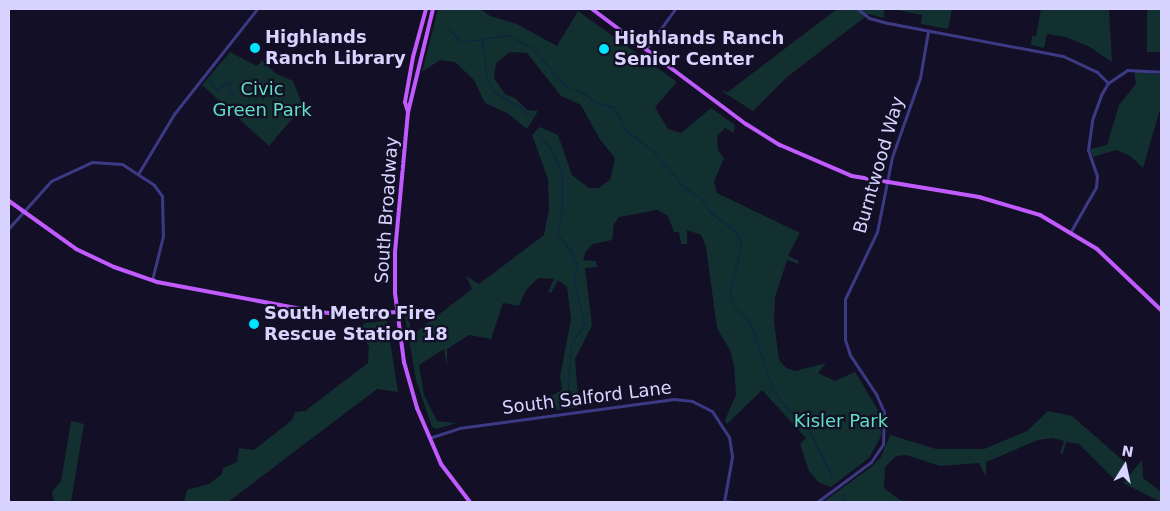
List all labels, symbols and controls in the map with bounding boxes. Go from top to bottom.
place label: Highlands Ranch Library [265,27,406,70]
place label: Highlands Ranch Senior Center [614,28,784,70]
marker: Highlands Ranch Library [249,42,261,54]
marker: Highlands Ranch Senior Center [598,43,610,55]
park label: Civic Green Park [212,79,312,122]
street label: Burntwood Way [849,94,909,236]
street label: South Broadway [371,136,403,284]
place label: South Metro Fire Rescue Station 18 [264,303,448,346]
marker: South Metro Fire Rescue Station 18 [248,318,260,330]
street label: South Salford Lane [501,377,673,419]
park label: Kisler Park [794,410,888,432]
north arrow [1100,441,1150,491]
text: N [1120,442,1135,460]

